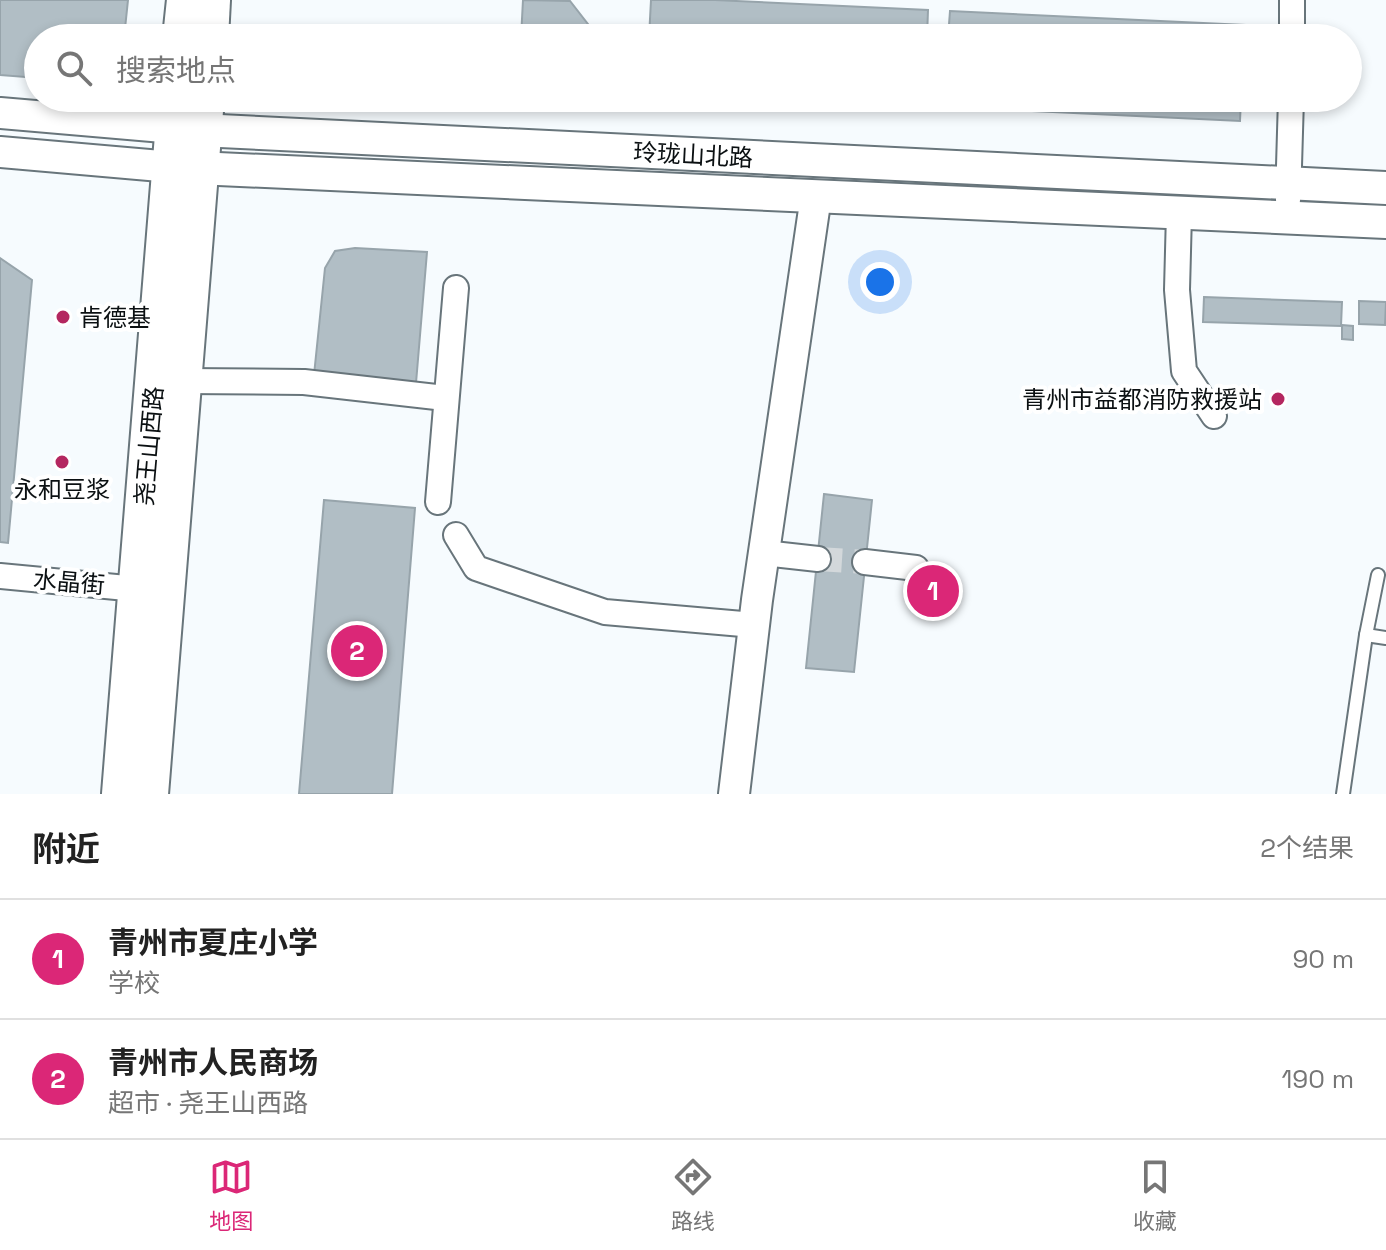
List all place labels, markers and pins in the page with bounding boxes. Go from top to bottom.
place label: 肯德基 [79,302,151,333]
marker: 肯德基 [54,308,72,326]
place label: 青州市益都消防救援站 [1022,384,1262,415]
marker: 青州市益都消防救援站 [1269,390,1287,408]
marker: 永和豆浆 [53,453,71,471]
place label: 永和豆浆 [14,474,110,505]
pin: 1 [907,561,959,621]
pin: 2 [331,621,383,681]

